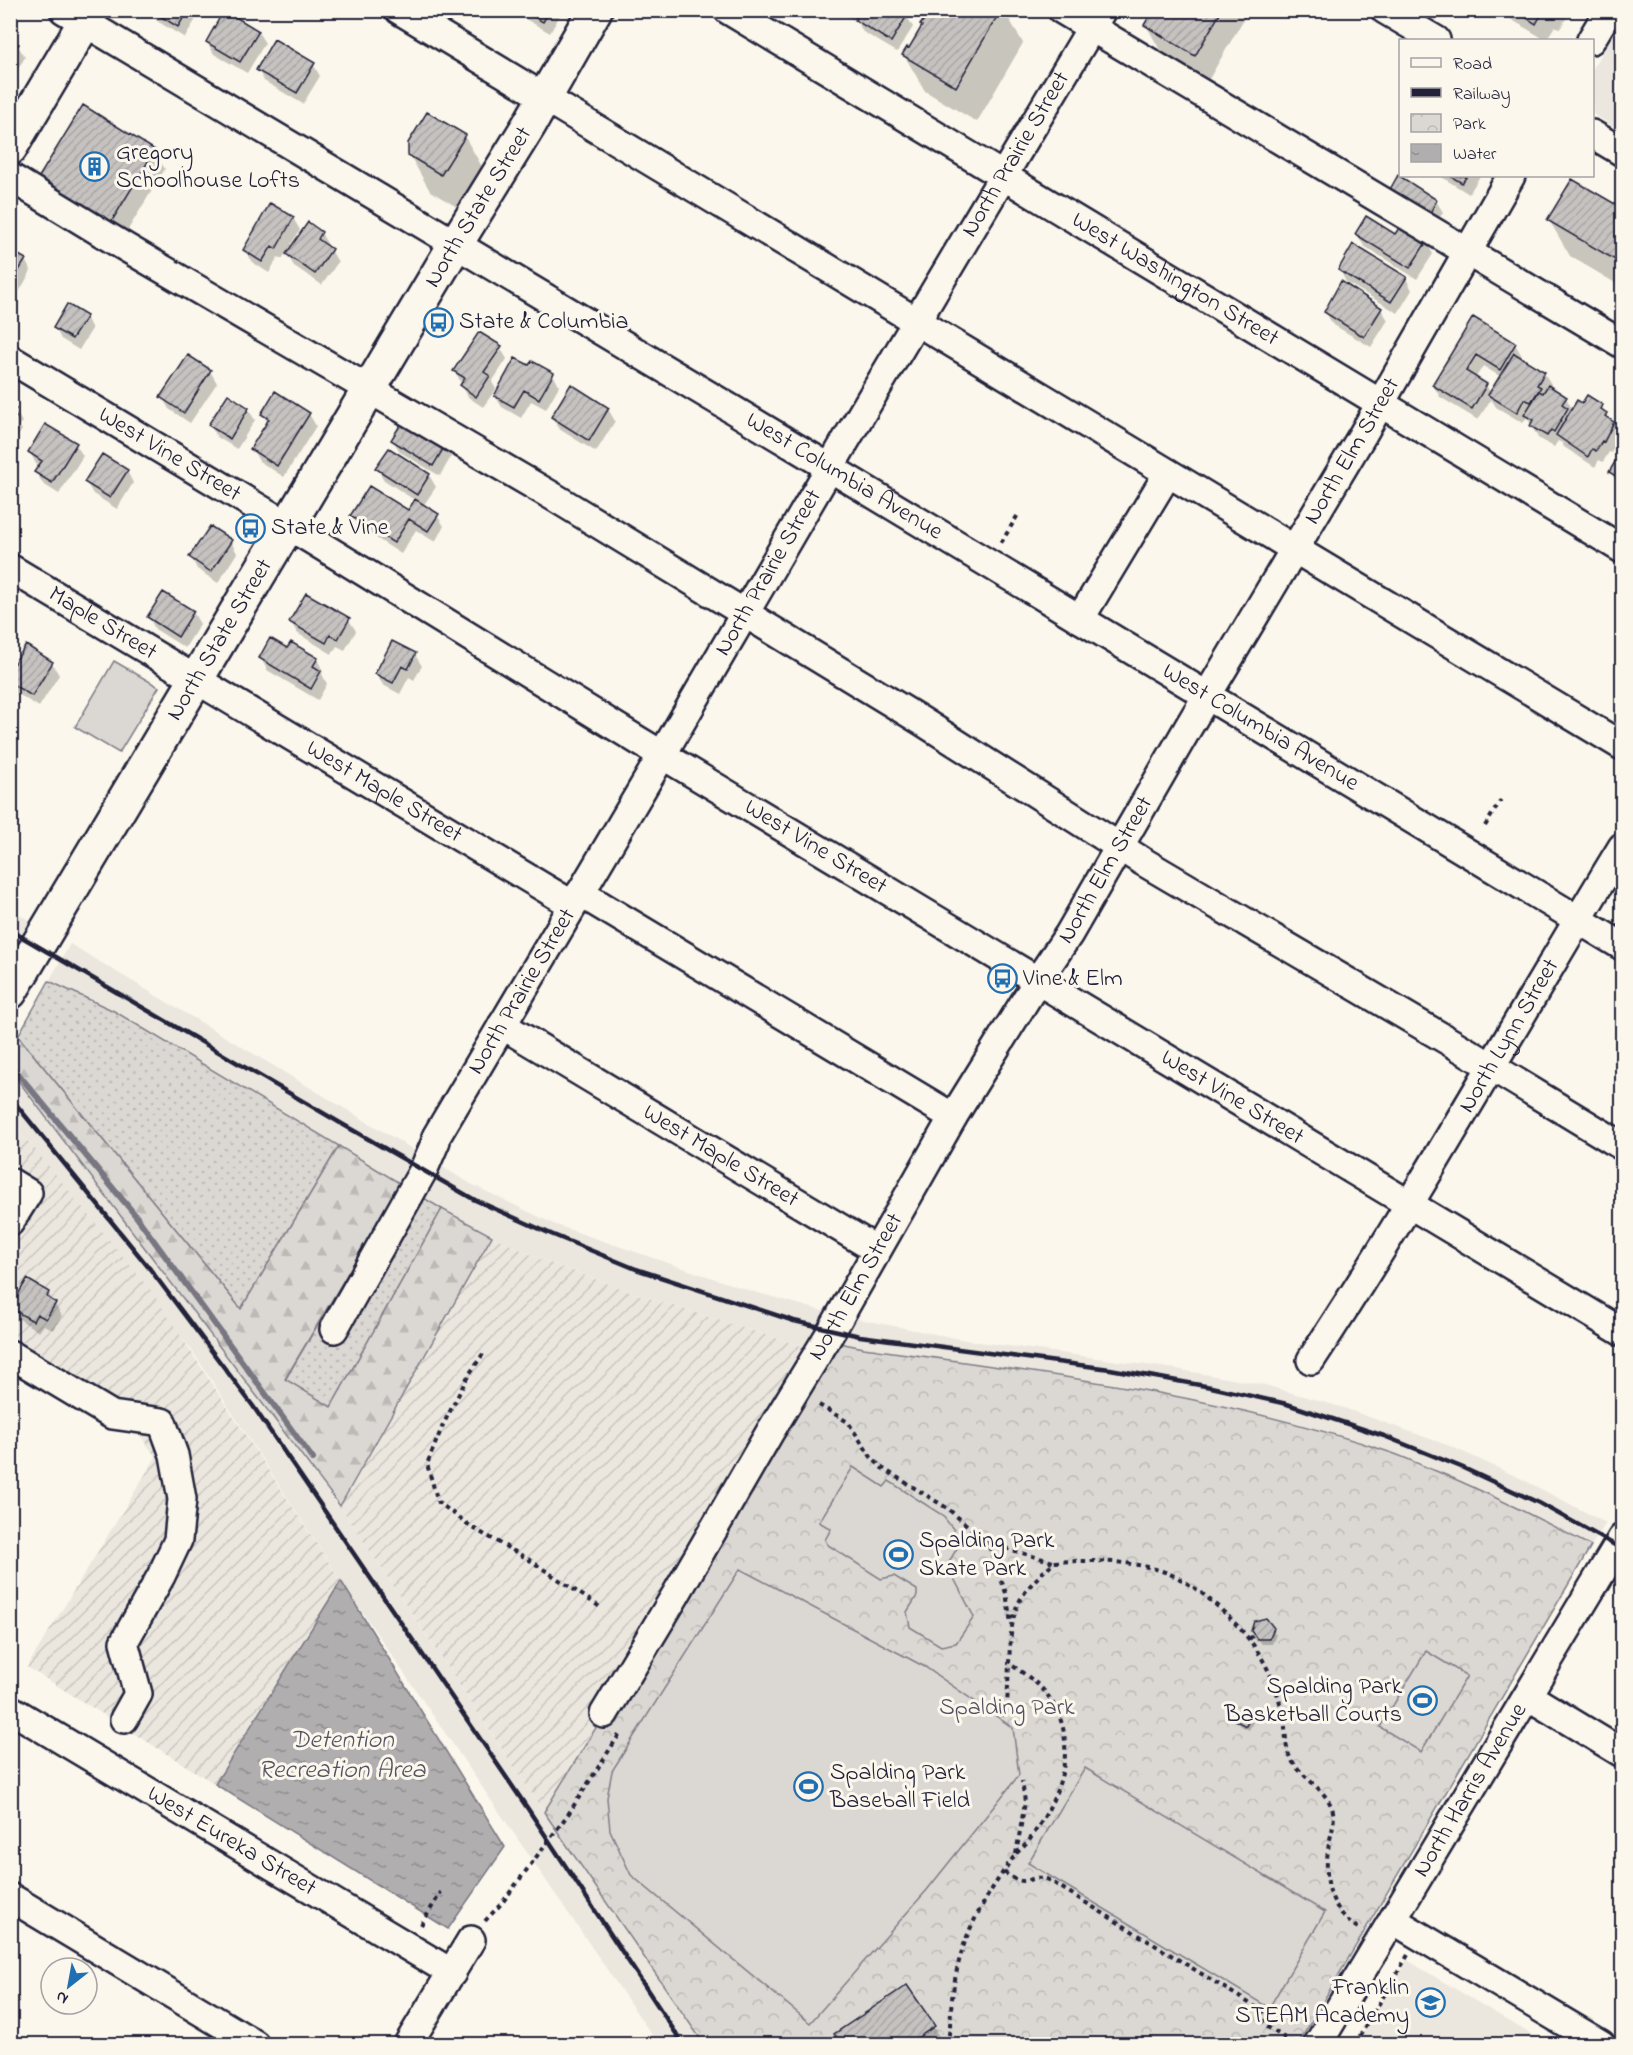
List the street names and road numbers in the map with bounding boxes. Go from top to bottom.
street label: North Prairie Street [953,65,1079,244]
street label: North State Street [416,120,541,295]
street label: West Washington Street [1065,203,1285,356]
street label: North Elm Street [1295,371,1409,531]
street label: West Vine Street [91,398,248,511]
street label: West Columbia Avenue [739,404,950,550]
street label: North Prairie Street [706,483,831,663]
street label: North State Street [158,552,282,728]
street label: Maple Street [42,577,164,670]
street label: West Columbia Avenue [1155,655,1366,801]
street label: West Maple Street [299,731,469,852]
street label: North Elm Street [1049,790,1162,951]
street label: West Vine Street [737,791,894,904]
street label: North Prairie Street [459,902,585,1081]
street label: North Lynn Street [1450,952,1569,1120]
street label: West Vine Street [1154,1041,1310,1154]
street label: West Maple Street [636,1096,806,1217]
street label: North Elm Street [800,1206,912,1368]
street label: North Harris Avenue [1405,1696,1536,1884]
street label: West Eureka Street [140,1777,323,1906]

